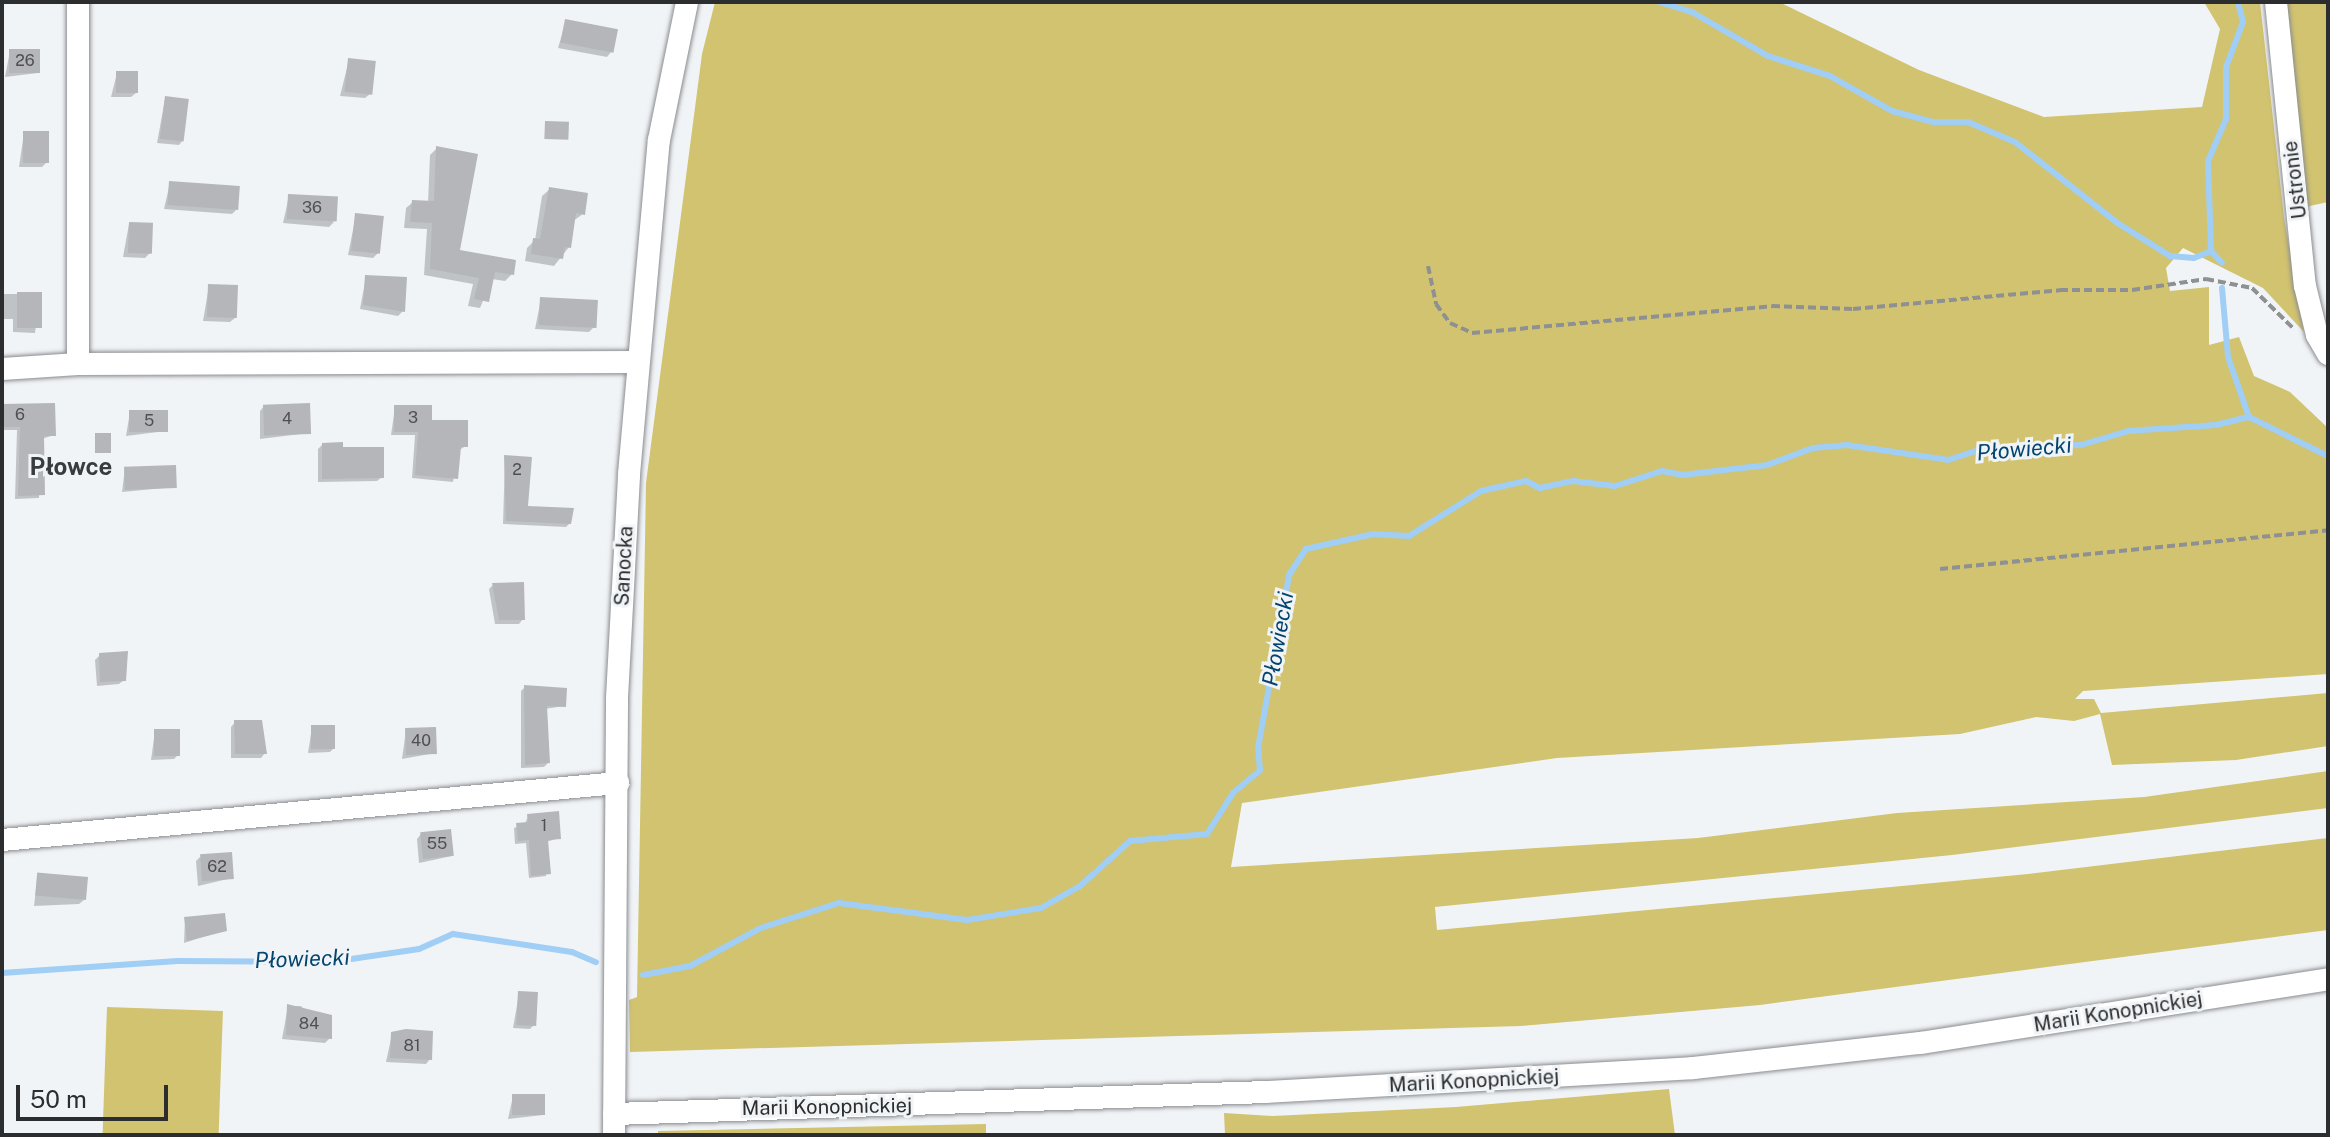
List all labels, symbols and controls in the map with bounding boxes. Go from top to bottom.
house number: 26 [15,51,35,71]
street label: Ustronie [2278,140,2312,220]
house number: 36 [302,198,322,218]
house number: 6 [15,405,25,425]
house number: 3 [408,408,418,428]
house number: 4 [282,409,292,429]
house number: 5 [144,411,154,431]
water label: Płowiecki [1975,432,2073,466]
district label: Płowce [30,453,112,481]
house number: 2 [512,460,522,480]
street label: Sanocka [610,525,638,607]
water label: Płowiecki [1257,590,1299,688]
house number: 40 [411,731,431,751]
house number: 1 [541,816,547,836]
house number: 55 [427,834,447,854]
house number: 62 [207,857,227,877]
water label: Płowiecki [254,944,350,974]
street label: Marii Konopnickiej [2032,987,2204,1037]
house number: 84 [299,1014,319,1034]
house number: 81 [404,1036,420,1056]
street label: Marii Konopnickiej [1388,1065,1560,1097]
scale bar [20,1069,172,1119]
text: 50 m [30,1085,87,1113]
street label: Marii Konopnickiej [742,1094,912,1120]

